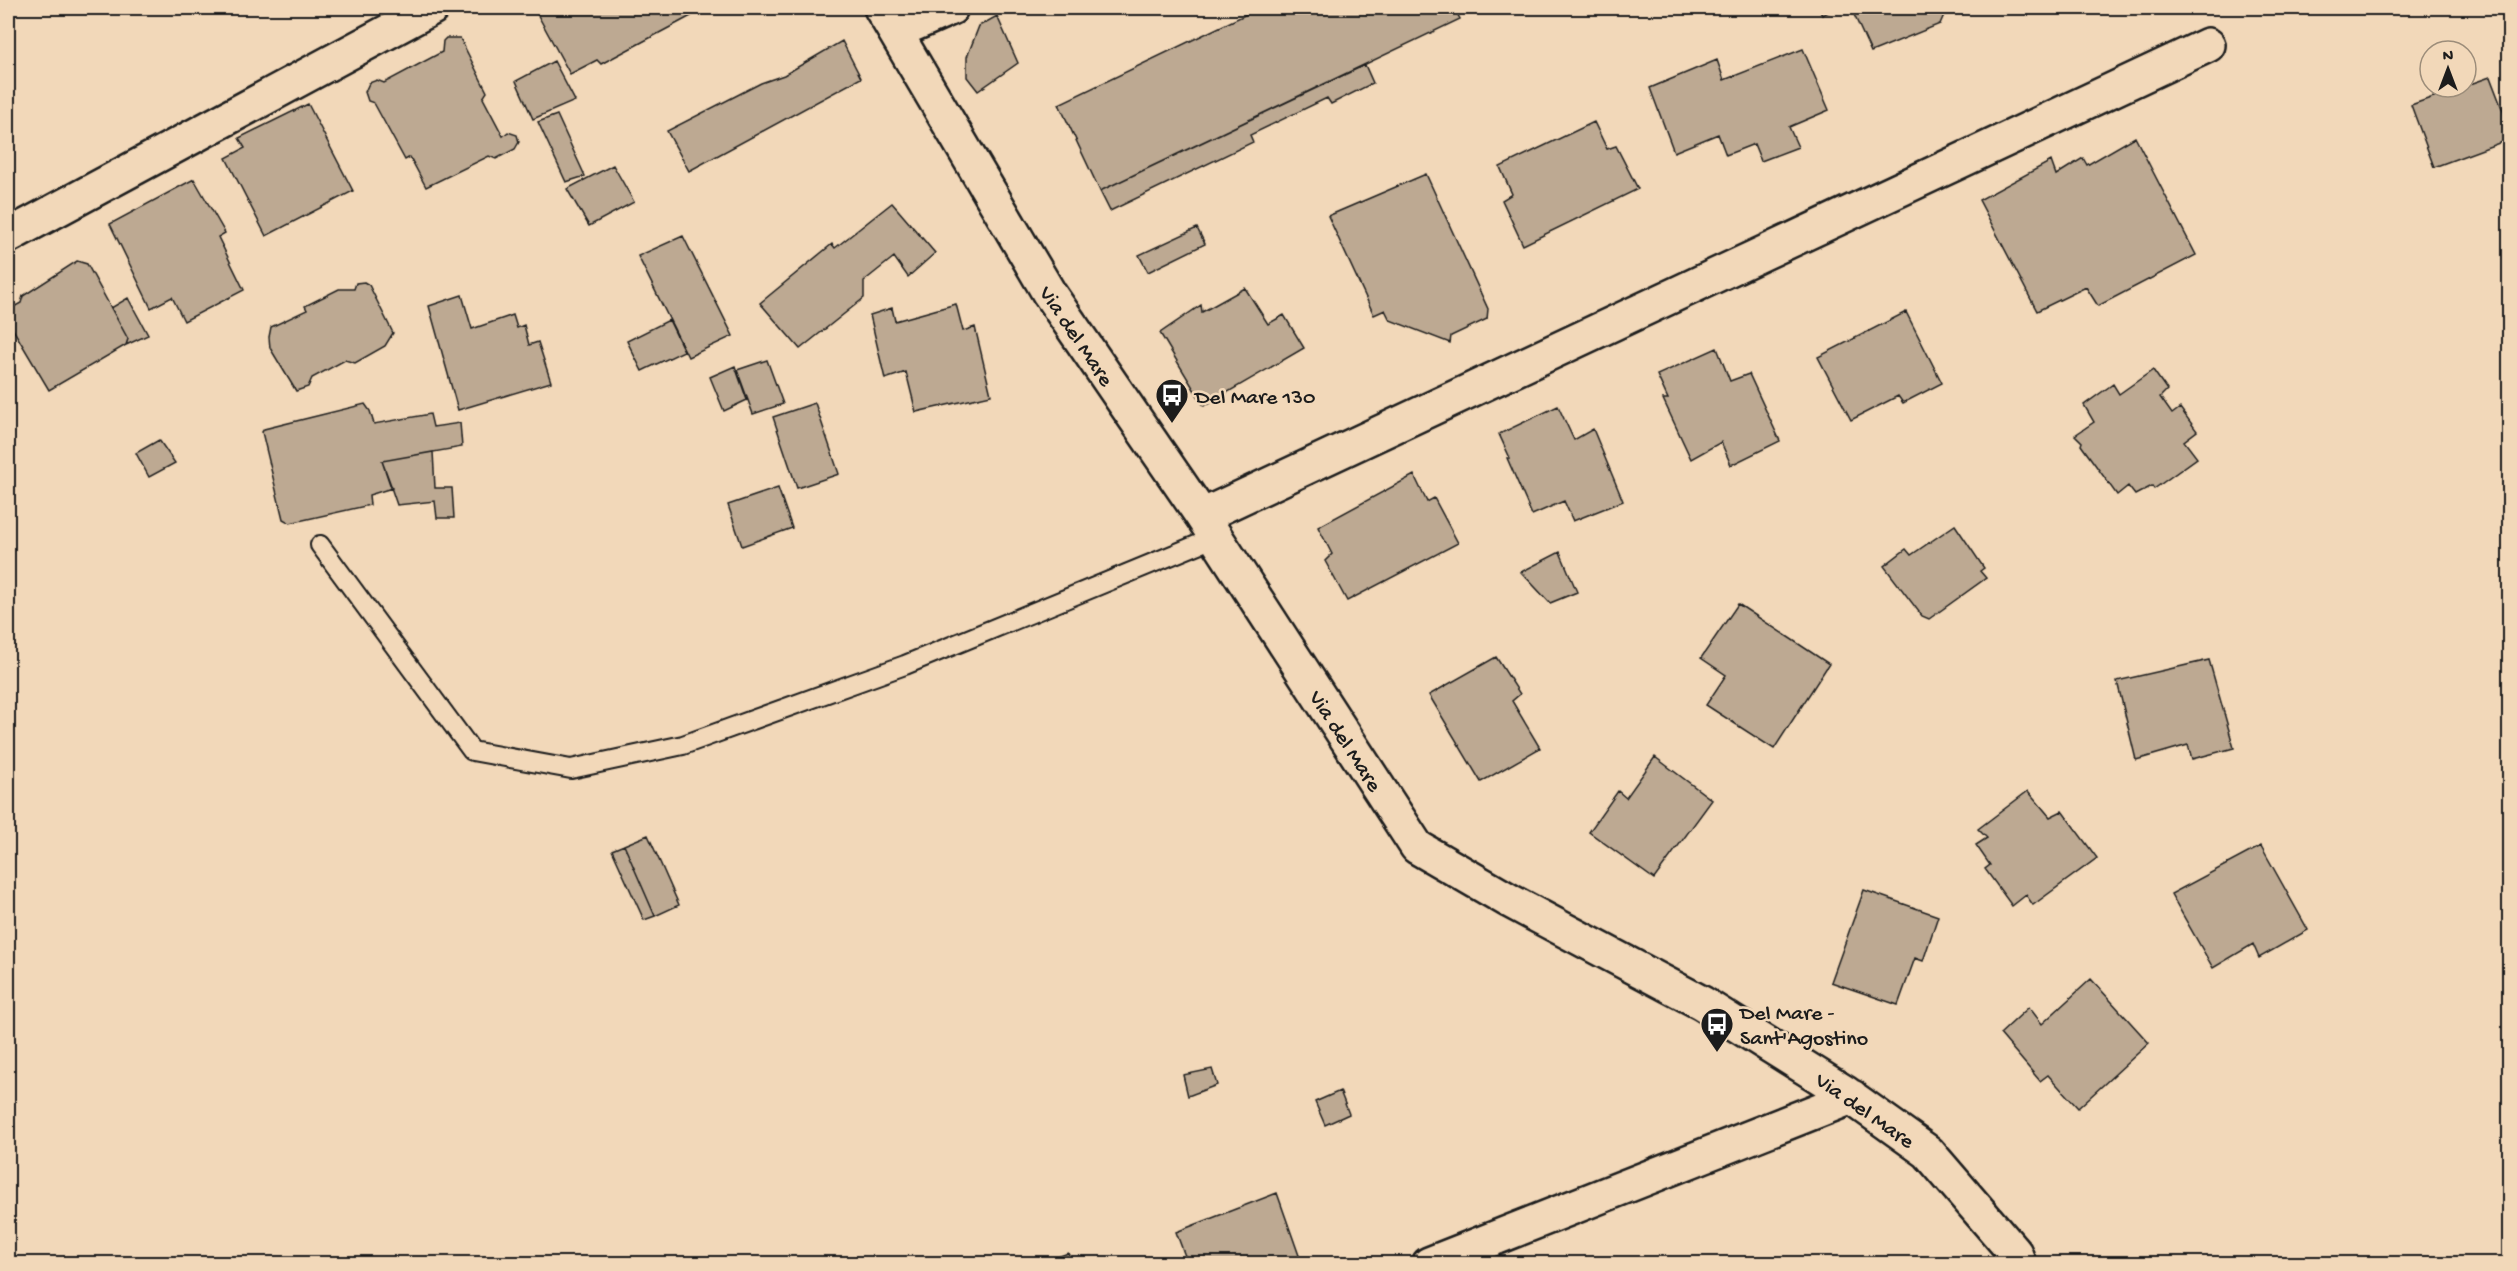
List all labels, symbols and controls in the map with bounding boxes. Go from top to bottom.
north arrow [2418,39,2478,99]
text: N [2443,48,2454,67]
street label: Via del Mare [1031,281,1118,393]
bus stop icon: Del Mare 130 [1154,377,1190,424]
place label: Del Mare 130 [1193,386,1315,412]
street label: Via del Mare [1301,686,1386,798]
place label: Del Mare - Sant'Agostino [1738,1002,1868,1053]
bus stop icon: Del Mare - Sant'Agostino [1699,1006,1735,1053]
street label: Via del Mare [1808,1068,1919,1156]

